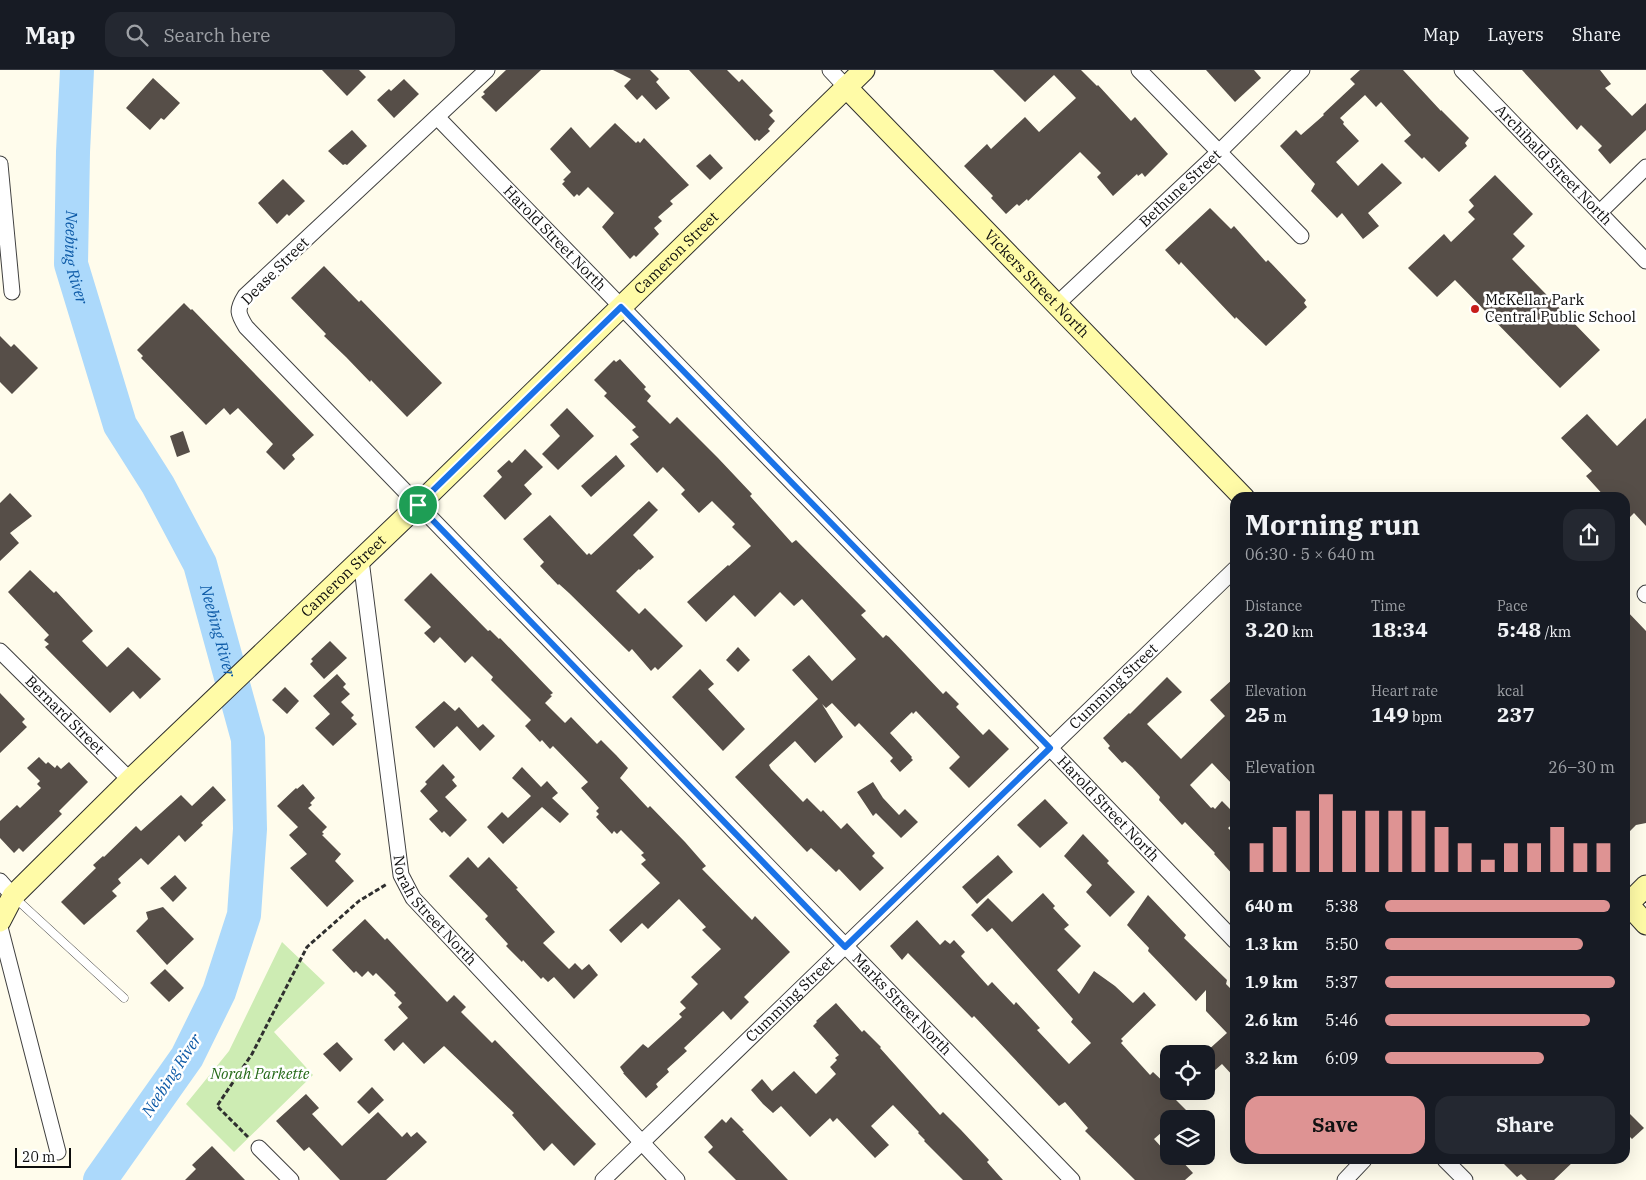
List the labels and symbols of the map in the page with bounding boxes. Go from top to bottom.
street label: Archibald Street North [1491,100,1616,229]
street label: Bethune Street [1135,145,1225,231]
street label: Harold Street North [500,181,611,295]
street label: Cameron Street [630,207,722,298]
water label: Neebing River [61,209,93,307]
street label: Vickers Street North [980,225,1094,342]
street label: Dease Street [237,233,312,308]
place label: McKellar Park Central Public School [1485,290,1636,326]
marker: McKellar Park Central Public School [1469,303,1481,315]
pin [397,484,439,526]
street label: Cameron Street [297,531,390,621]
water label: Neebing River [196,581,241,680]
street label: Cumming Street [1065,639,1161,733]
street label: Bernard Street [21,671,109,758]
street label: Harold Street North [1054,752,1164,865]
street label: Norah Street North [390,854,481,969]
street label: Marks Street North [849,949,956,1059]
street label: Cumming Street [741,952,838,1046]
water label: Neebing River [136,1029,206,1121]
park label: Norah Parkette [210,1064,310,1083]
scale bar [15,1145,71,1168]

